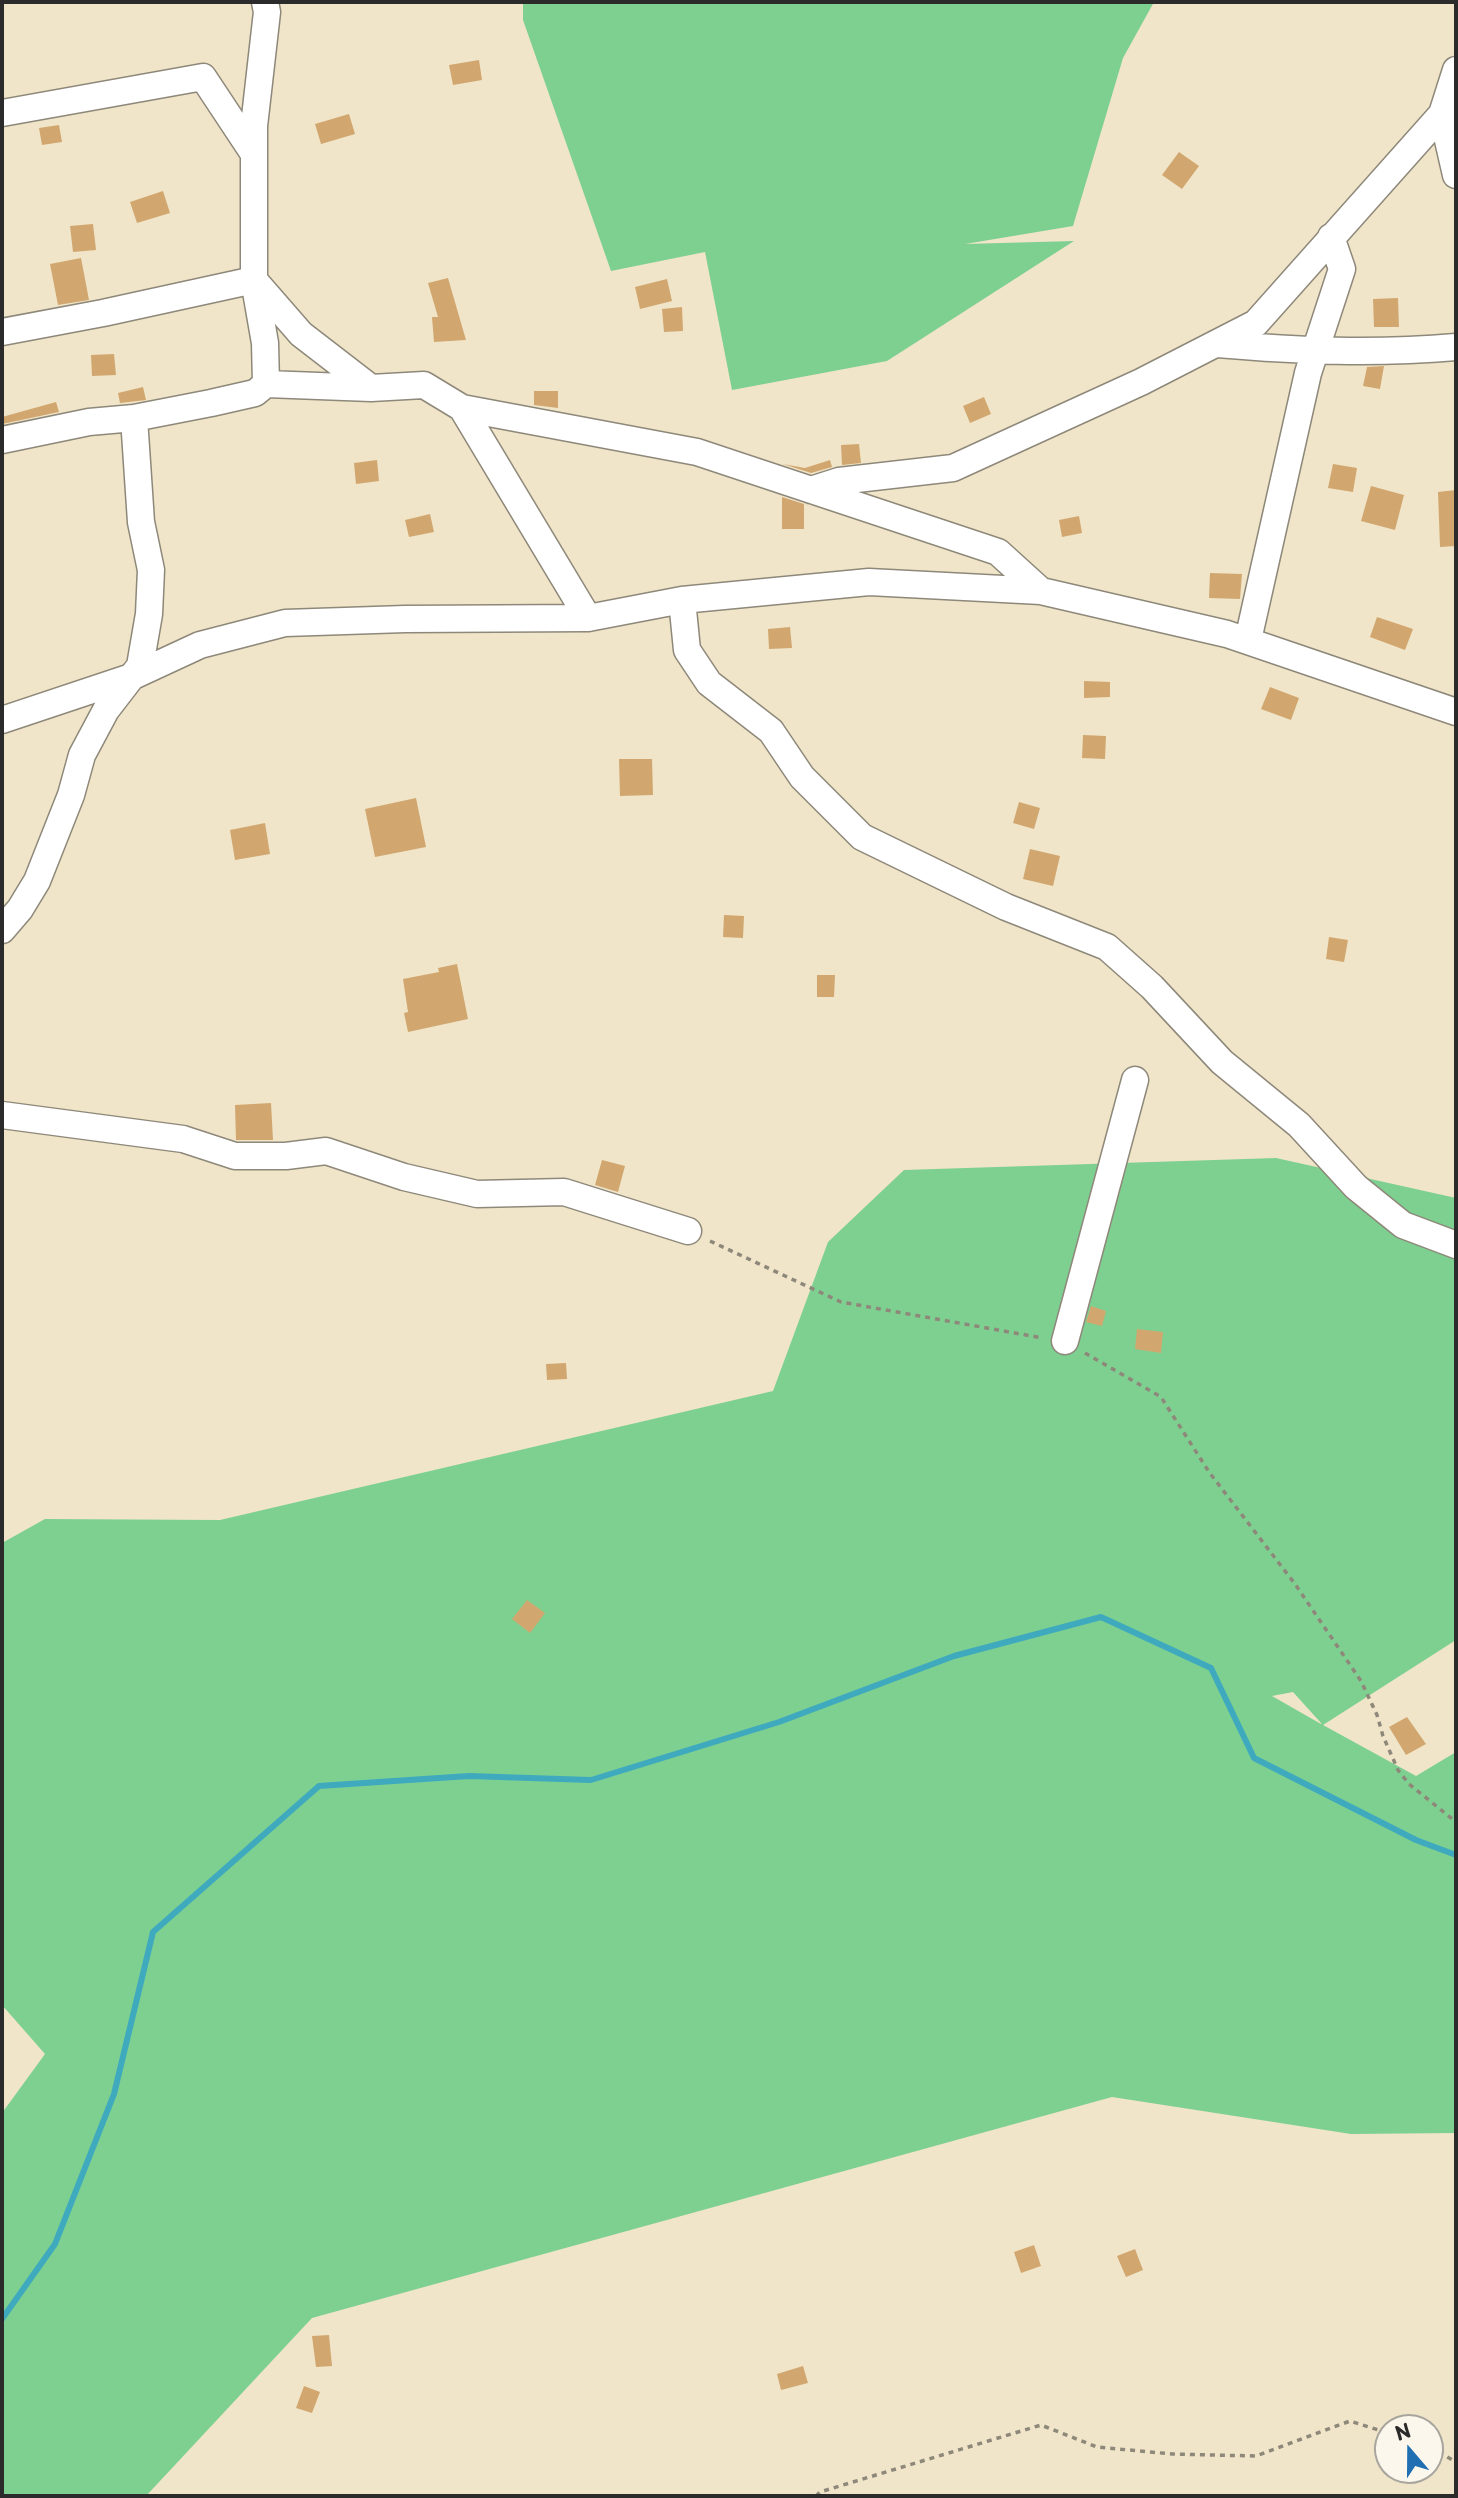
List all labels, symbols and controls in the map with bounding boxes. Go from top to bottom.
north arrow [1374,2414,1444,2484]
text: N [1391,2415,1414,2447]

